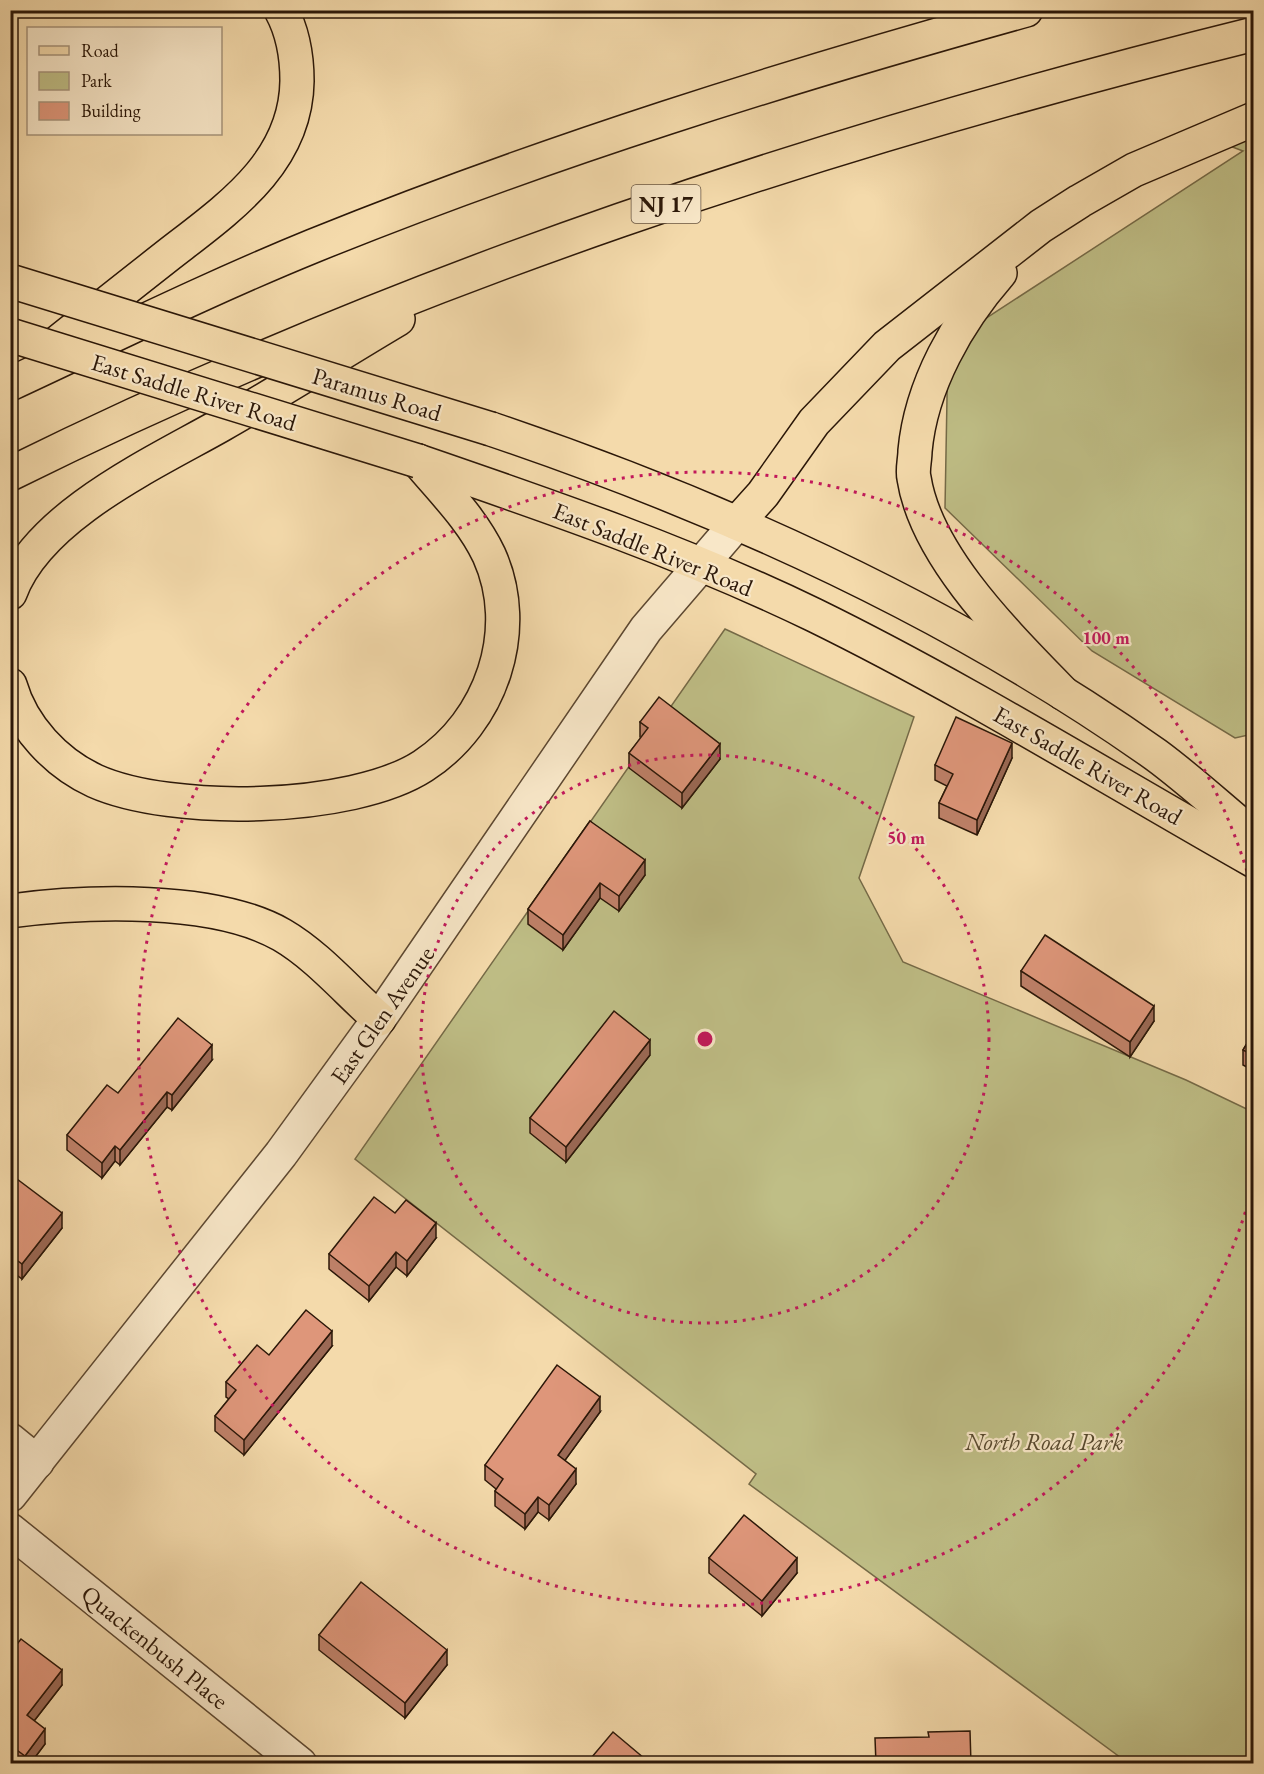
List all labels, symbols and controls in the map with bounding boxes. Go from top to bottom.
legend [27,27,222,135]
text: Road [81,39,120,62]
text: Park [81,69,112,92]
text: Building [81,99,141,122]
road number: NJ 17 [632,185,700,223]
street label: East Saddle River Road [88,346,301,438]
street label: Paramus Road [309,360,446,429]
street label: East Saddle River Road [549,495,758,604]
text: 100 m [1082,626,1130,649]
street label: East Saddle River Road [988,698,1189,832]
text: 50 m [887,826,925,849]
street label: East Glen Avenue [323,940,441,1090]
centre of rings [695,1029,715,1049]
park label: North Road Park [964,1426,1123,1457]
street label: Quackenbush Place [75,1578,235,1716]

